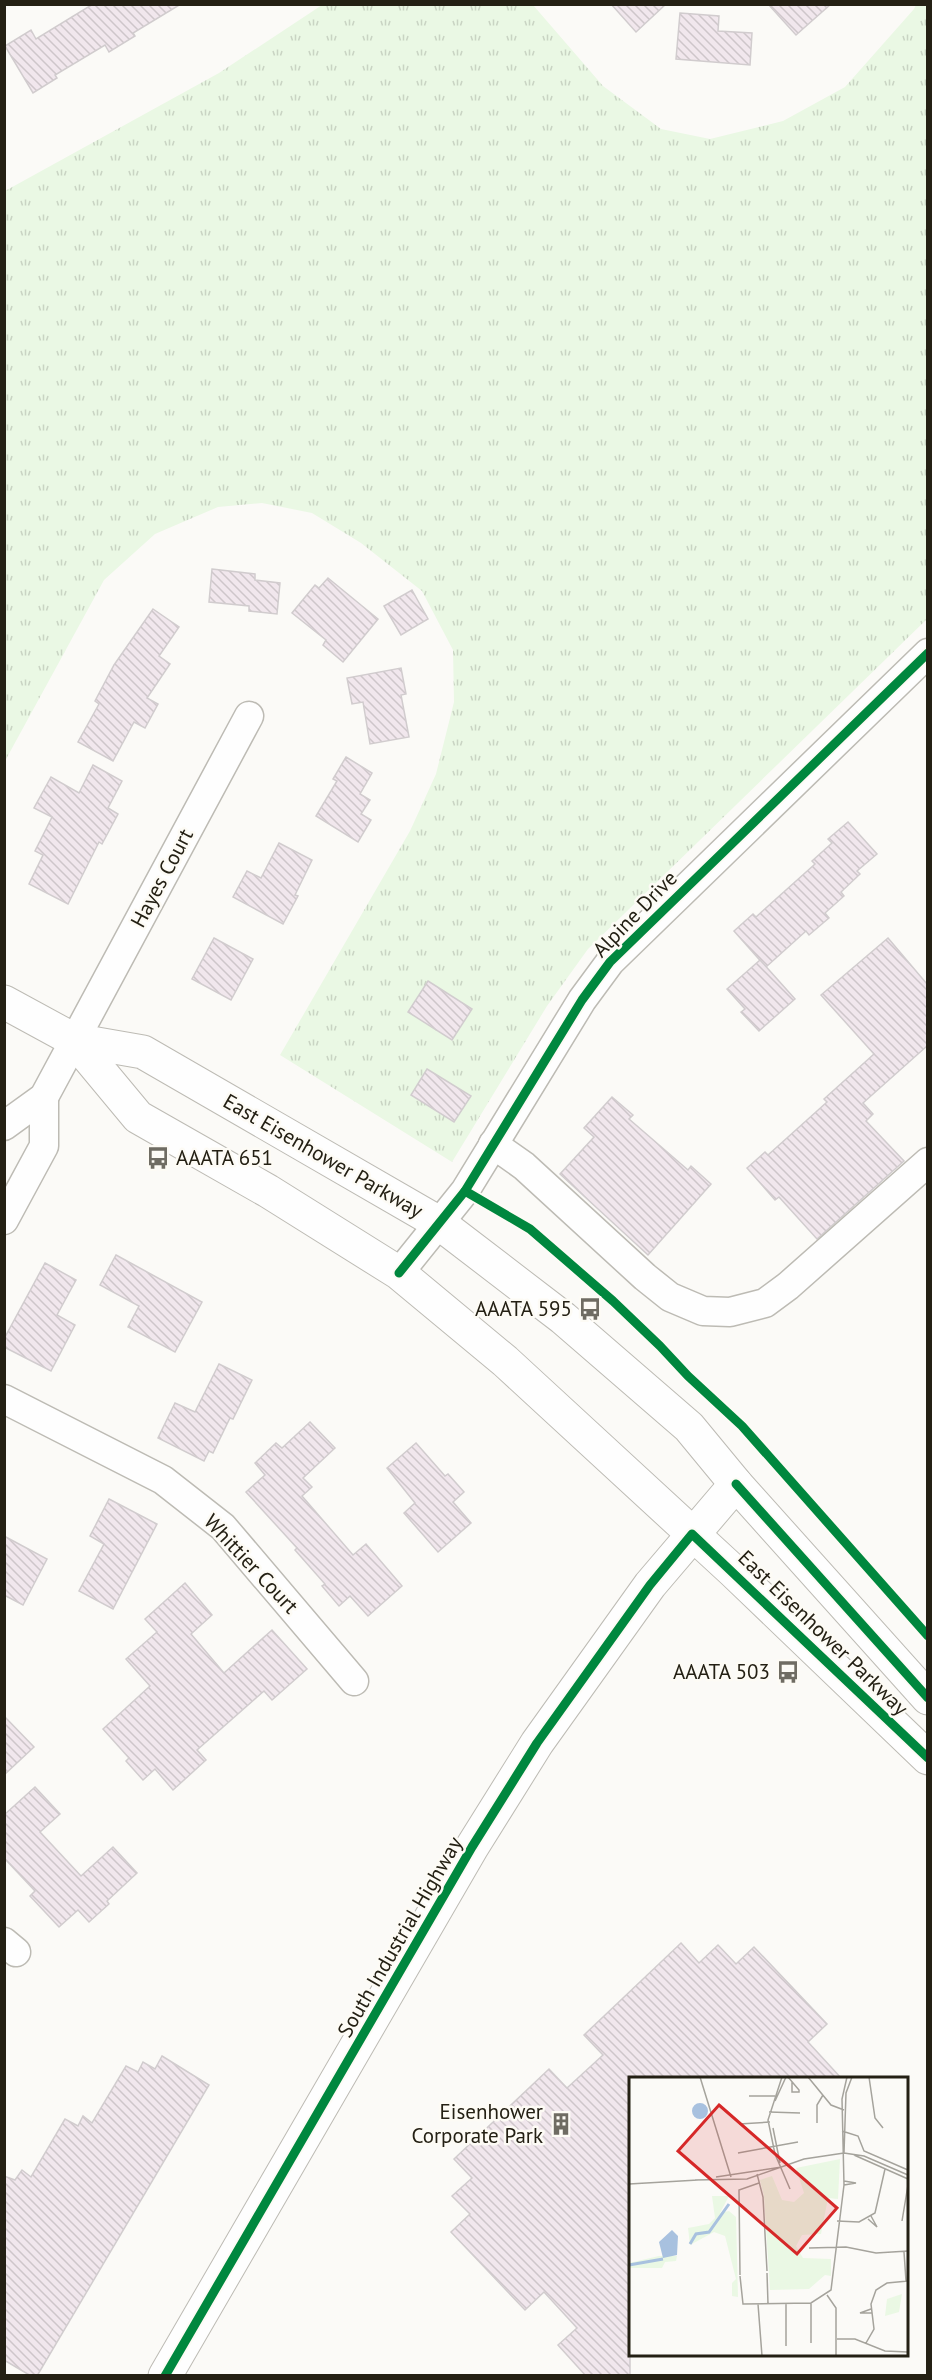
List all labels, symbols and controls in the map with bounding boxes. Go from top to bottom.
street label: Hayes Court [124,824,199,932]
street label: Alpine Drive [587,865,683,963]
street label: East Eisenhower Parkway [218,1087,428,1224]
place label: AAATA 651 [176,1144,273,1171]
bus stop icon: AAATA 651 [145,1145,171,1171]
place label: AAATA 595 [475,1295,572,1322]
bus stop icon: AAATA 595 [577,1296,603,1322]
street label: Whittier Court [198,1508,304,1619]
street label: East Eisenhower Parkway [732,1544,914,1721]
place label: AAATA 503 [673,1658,770,1685]
bus stop icon: AAATA 503 [775,1659,801,1685]
street label: South Industrial Highway [331,1831,468,2042]
inset map [629,2077,908,2356]
place label: Eisenhower Corporate Park [411,2098,543,2149]
building icon: Eisenhower Corporate Park [548,2111,574,2137]

